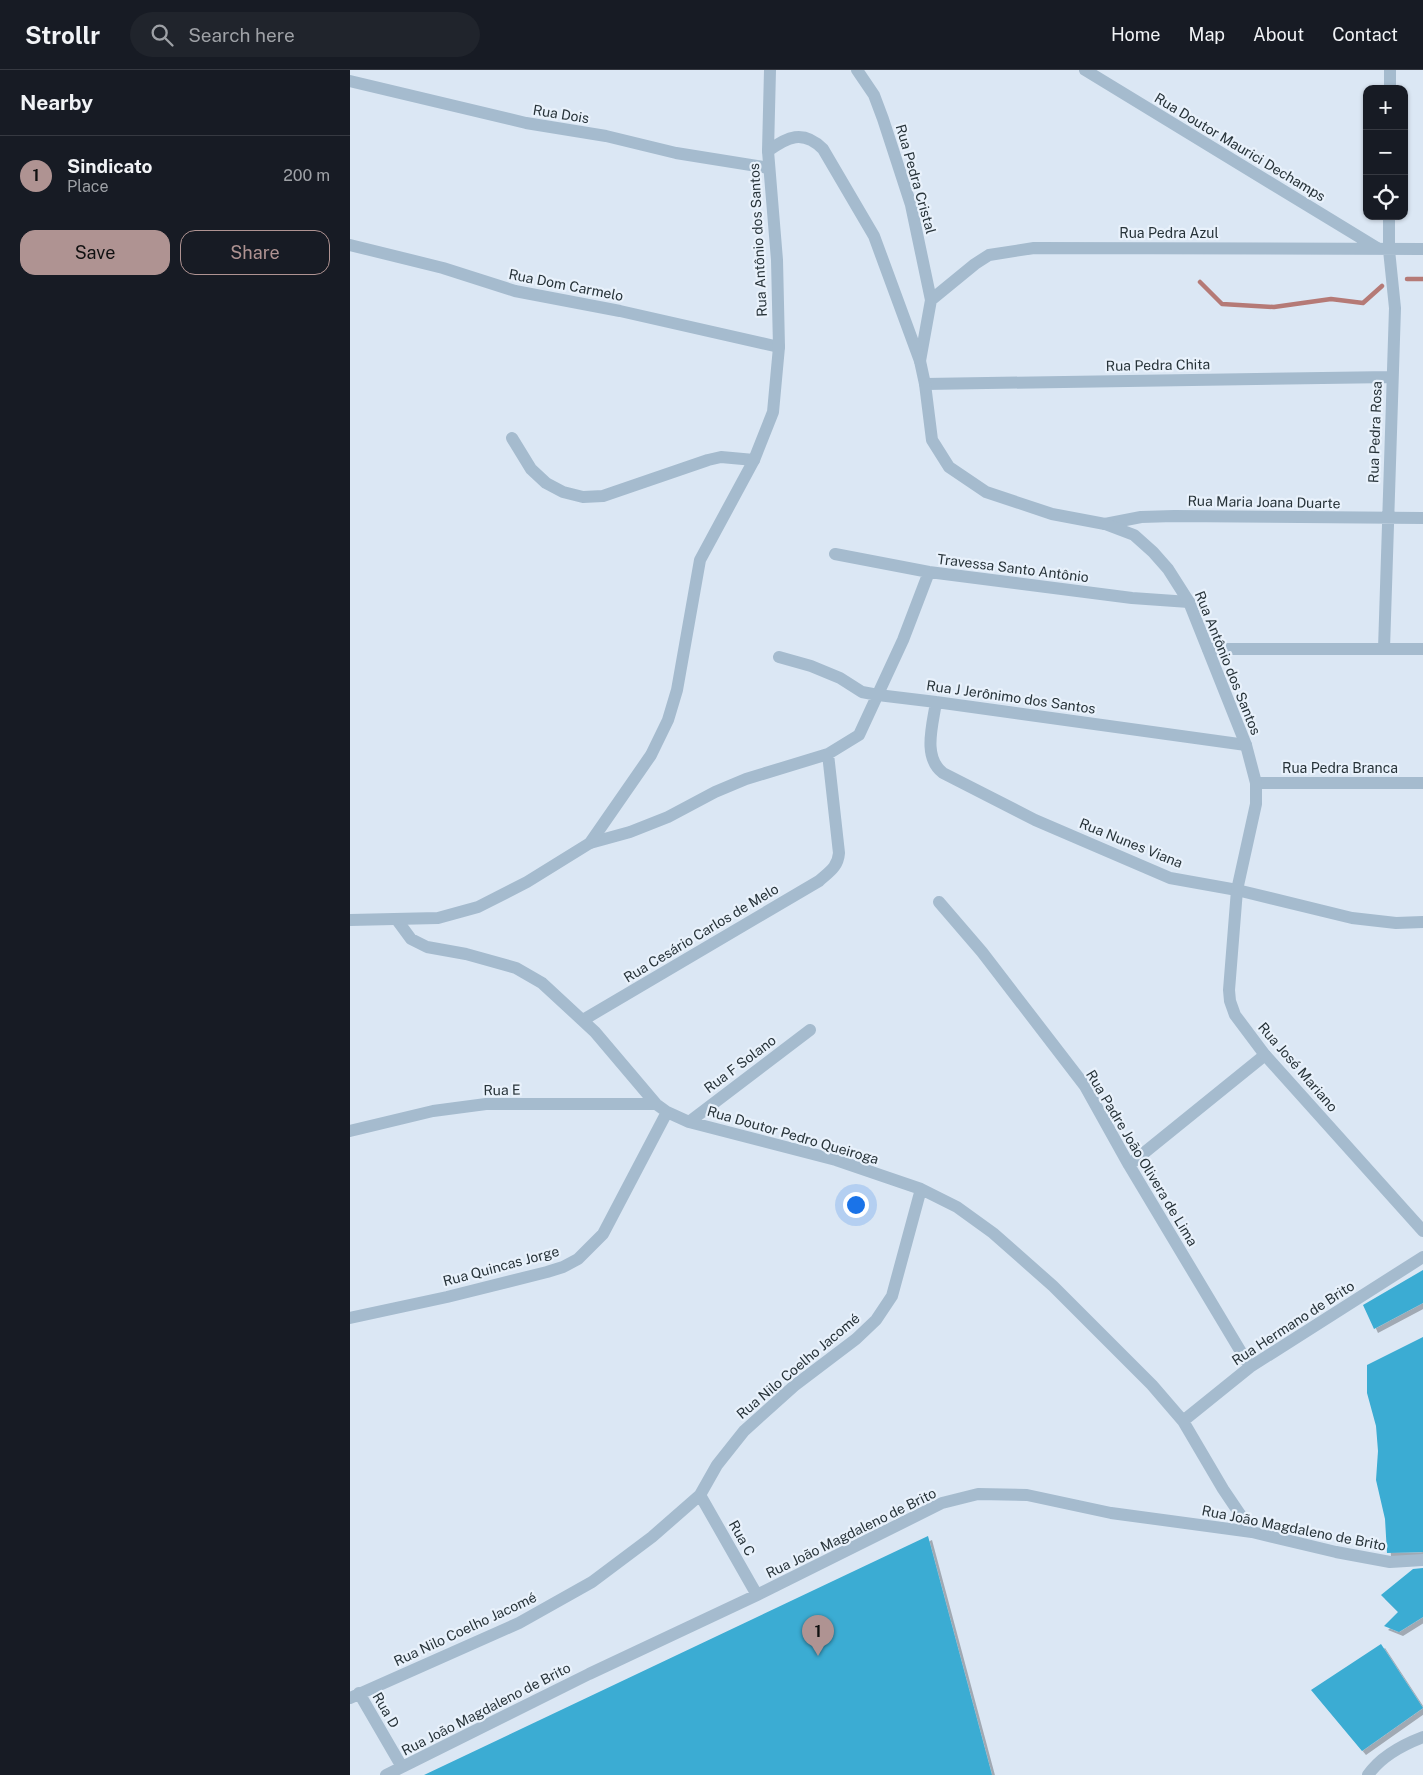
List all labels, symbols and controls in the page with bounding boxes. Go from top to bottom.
search box [130,12,480,57]
text: Strollr [25,21,100,49]
icon: search [148,21,176,49]
text: Search here [188,24,295,46]
text: Home [1111,24,1161,45]
text: Map [1189,24,1225,45]
text: About [1253,24,1304,45]
text: Contact [1332,24,1398,45]
map controls [1363,85,1408,220]
button: + [1363,85,1408,130]
text: Nearby [20,90,93,115]
street label: Rua Doutor Maurici Dechamps [1152,90,1328,204]
street label: Rua Dois [532,102,590,126]
street label: Rua Pedra Cristal [893,122,939,236]
button: − [1363,130,1408,175]
text: Sindicato [67,155,153,177]
street label: Rua Antônio dos Santos [746,163,770,317]
text: 1 [33,166,39,185]
text: 200 m [283,166,330,185]
button: locate [1363,175,1408,220]
text: Place [67,177,109,196]
street label: Rua Pedra Azul [1119,225,1219,241]
button: Save [20,230,170,275]
button: Share [180,230,330,275]
street label: Rua Dom Carmelo [507,266,625,304]
street label: Rua Pedra Chita [1106,356,1210,374]
street label: Rua Pedra Rosa [1365,381,1385,483]
street label: Rua Maria Joana Duarte [1187,493,1341,511]
street label: Travessa Santo Antônio [936,551,1090,585]
street label: Rua Antônio dos Santos [1192,589,1264,737]
street label: Rua J Jerônimo dos Santos [925,677,1097,717]
street label: Rua Pedra Branca [1282,760,1398,776]
street label: Rua Nunes Viana [1077,815,1185,871]
street label: Rua Cesário Carlos de Melo [621,880,781,986]
street label: Rua José Mariano [1255,1019,1341,1115]
street label: Rua F Solano [701,1032,779,1096]
street label: Rua Padre João Olivera de Lima [1083,1067,1201,1249]
street label: Rua E [483,1082,521,1098]
street label: Rua Doutor Pedro Queiroga [705,1103,881,1167]
your location [843,1192,869,1218]
street label: Rua Quincas Jorge [441,1243,561,1289]
street label: Rua Hermano de Brito [1229,1277,1357,1369]
street label: Rua Nilo Coelho Jacomé [733,1310,863,1422]
street label: Rua João Magdaleno de Brito [763,1485,939,1581]
street label: Rua João Magdaleno de Brito [1200,1502,1388,1554]
street label: Rua C [726,1517,758,1559]
street label: Rua Nilo Coelho Jacomé [391,1589,539,1669]
pin: 1 [802,1615,834,1656]
street label: Rua João Magdaleno de Brito [399,1659,573,1759]
street label: Rua D [369,1689,403,1731]

